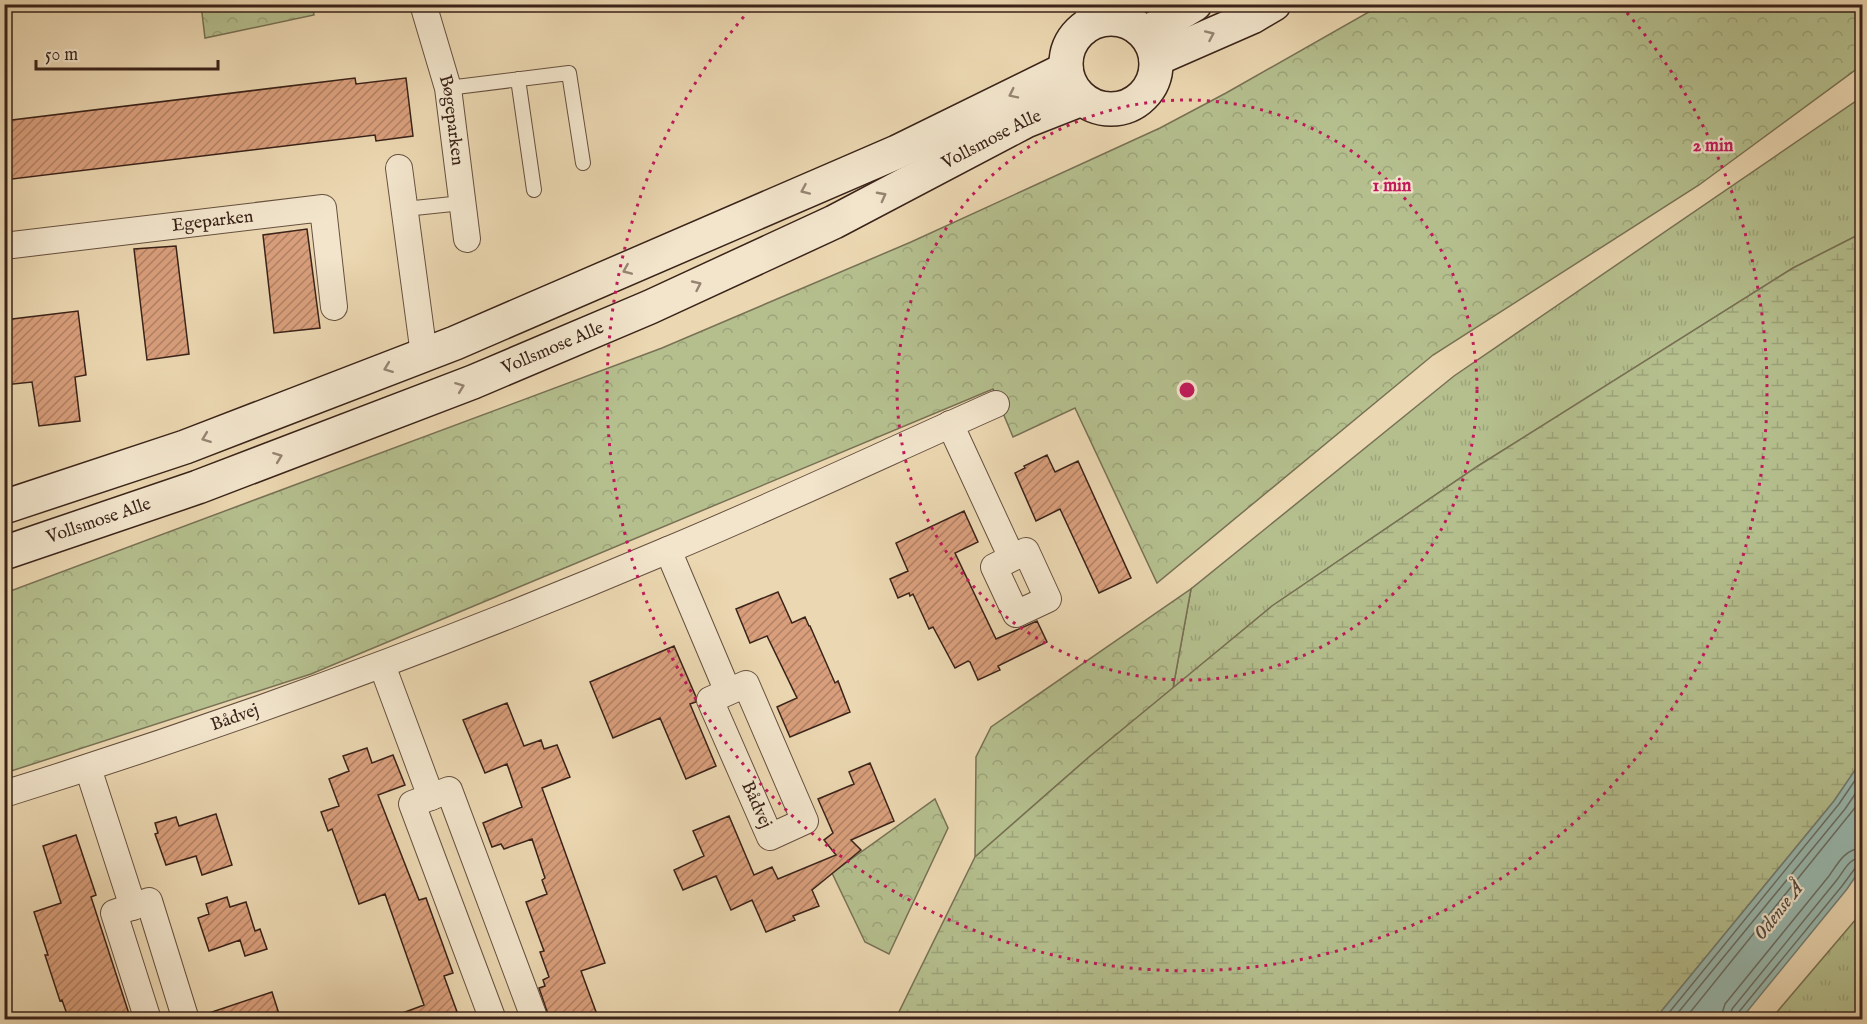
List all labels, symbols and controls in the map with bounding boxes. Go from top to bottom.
one-way arrow [1203,31,1214,43]
scale bar [36,33,218,71]
text: 50 m [45,44,78,67]
street label: Bøgeparken [433,72,469,167]
one-way arrow [1008,86,1019,98]
street label: Vollsmose Alle [937,105,1044,175]
text: 2 min [1693,135,1734,158]
text: 1 min [1373,175,1412,198]
one-way arrow [800,183,811,195]
one-way arrow [875,192,886,203]
street label: Egeparken [170,205,255,237]
one-way arrow [622,263,633,275]
one-way arrow [690,280,701,292]
street label: Vollsmose Alle [497,316,607,380]
one-way arrow [384,361,395,373]
centre of rings [1177,380,1197,400]
one-way arrow [454,382,465,394]
one-way arrow [202,431,213,443]
one-way arrow [271,452,282,464]
street label: Vollsmose Alle [42,492,154,550]
street label: Bådvej [207,699,262,737]
street label: Bådvej [735,778,777,832]
water label: Odense Å [1747,874,1811,946]

